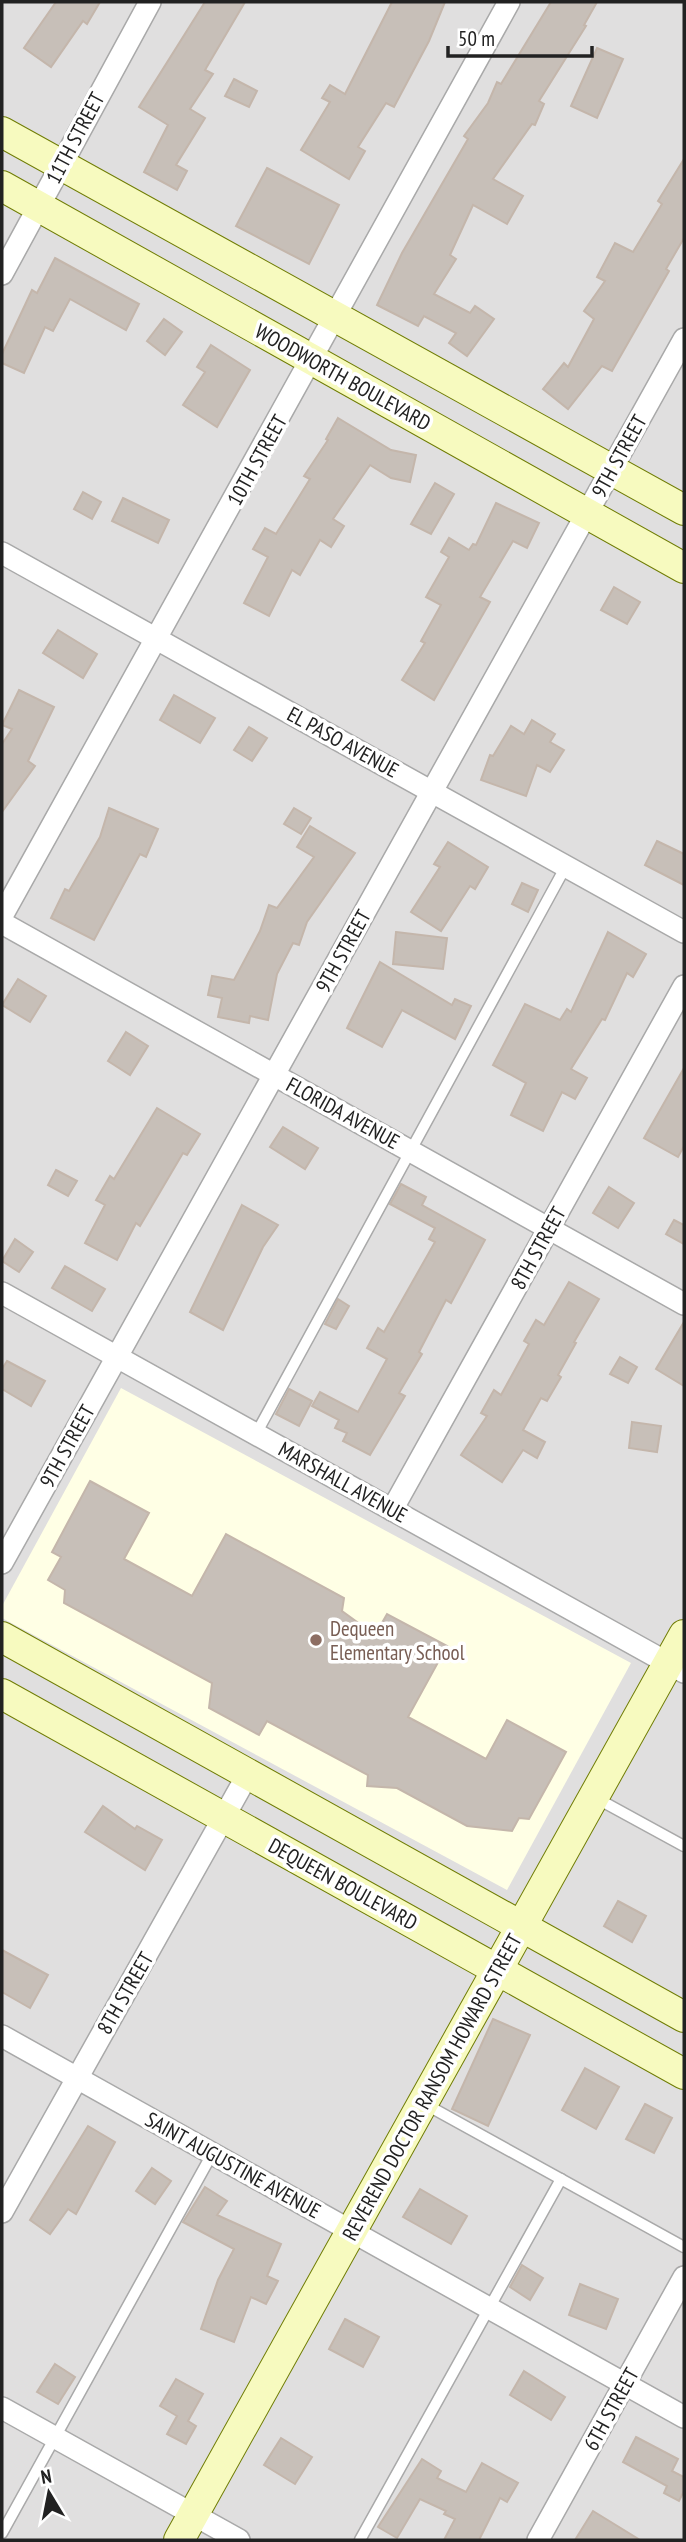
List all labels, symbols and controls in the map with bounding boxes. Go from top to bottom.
scale bar [448,14,592,58]
text: 50 m [458,25,495,52]
street label: 11TH STREET [40,87,111,188]
street label: WOODWORTH BOULEVARD [250,317,436,437]
street label: 10TH STREET [221,409,293,510]
street label: 9TH STREET [585,409,653,502]
street label: EL PASO AVENUE [283,700,403,784]
street label: 9TH STREET [309,904,377,997]
street label: FLORIDA AVENUE [282,1071,404,1155]
street label: 8TH STREET [504,1201,572,1294]
street label: 9TH STREET [33,1399,101,1492]
street label: MARSHALL AVENUE [274,1435,412,1529]
place label: Dequeen Elementary School [330,1615,465,1666]
marker: Dequeen Elementary School [308,1632,324,1648]
street label: DEQUEEN BOULEVARD [264,1832,422,1936]
street label: REVEREND DOCTOR RANSOM HOWARD STREET [336,1928,528,2245]
street label: 8TH STREET [91,1947,160,2039]
street label: SAINT AUGUSTINE AVENUE [141,2106,325,2224]
street label: 6TH STREET [577,2362,645,2455]
north arrow [14,2458,84,2528]
text: N [39,2464,53,2489]

